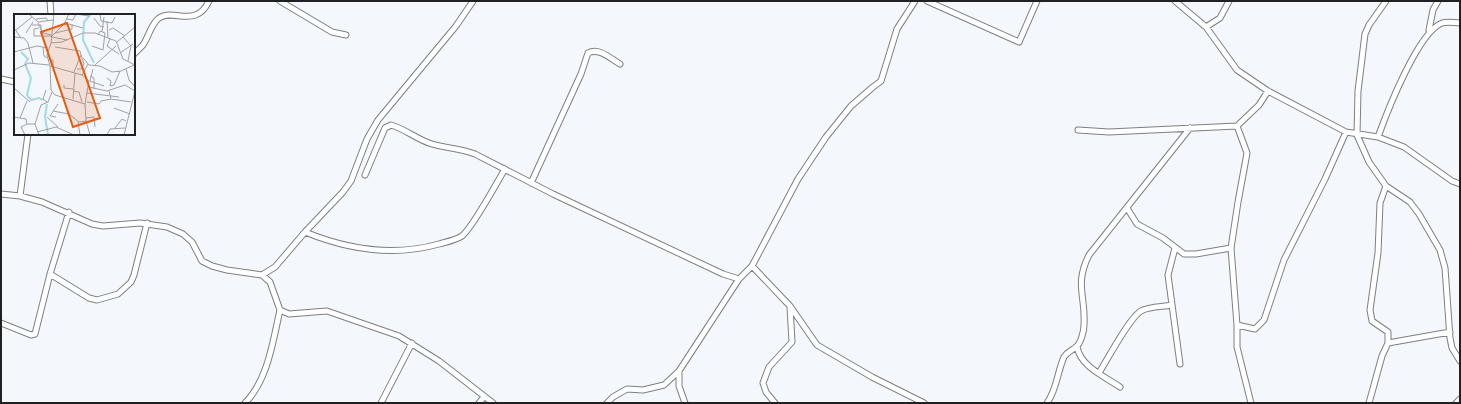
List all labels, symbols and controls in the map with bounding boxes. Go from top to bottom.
inset map [14,14,135,135]

